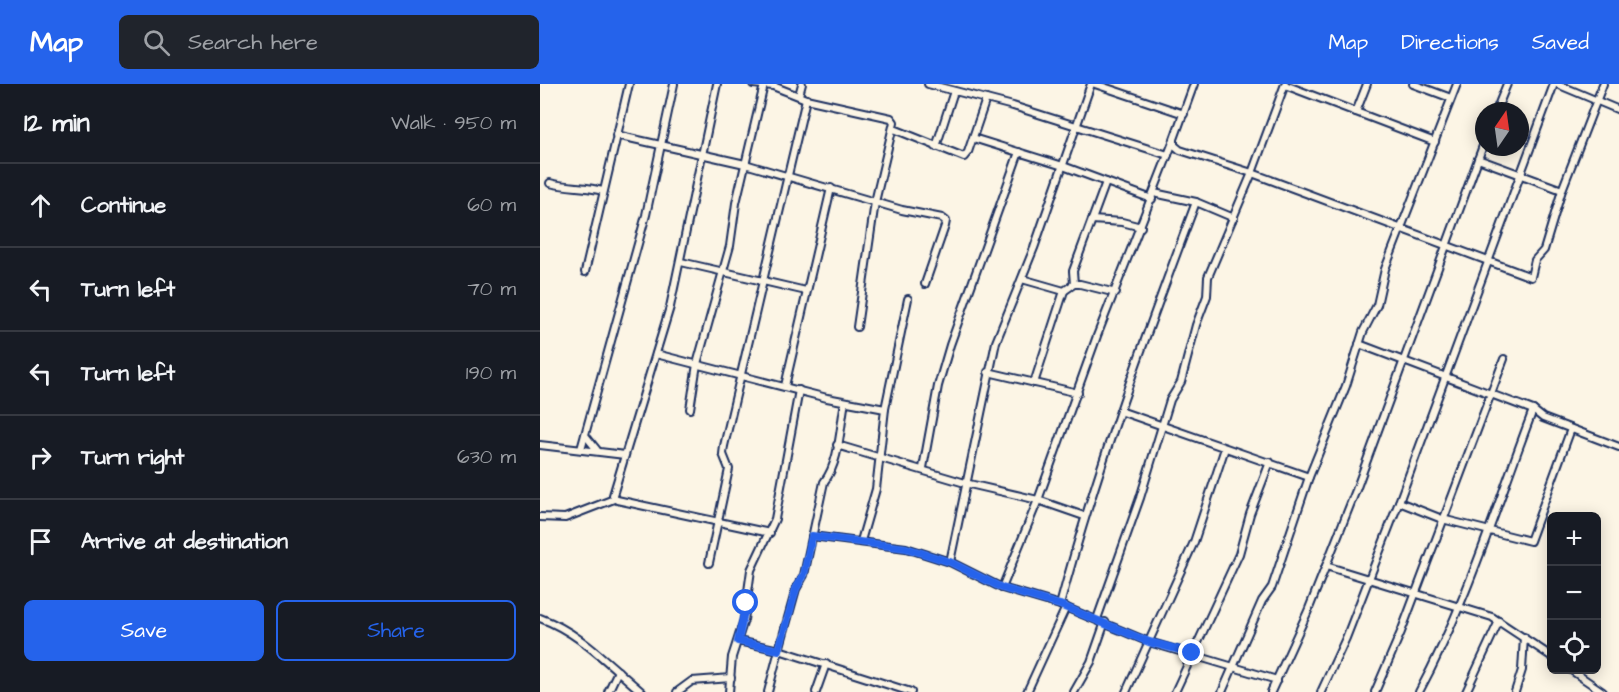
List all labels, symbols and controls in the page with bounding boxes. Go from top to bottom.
search box [119,15,539,69]
text: Map [30,23,83,62]
icon: search [140,26,173,59]
text: Search here [188,27,318,58]
text: Map [1328,28,1368,57]
text: Directions [1401,28,1499,57]
text: Saved [1532,28,1589,57]
north arrow [1475,102,1529,156]
text: 12 min [24,105,90,141]
text: Walk · 950 m [391,109,516,137]
icon: ahead [24,189,57,222]
text: Continue [81,190,166,221]
text: 60 m [467,191,516,219]
icon: left [24,273,57,306]
text: Turn left [81,274,175,305]
text: 70 m [468,275,516,303]
icon: left [24,357,57,390]
text: Turn left [81,358,175,389]
text: 190 m [466,359,516,387]
icon: right [24,441,57,474]
text: Turn right [81,442,184,473]
text: 630 m [457,443,516,471]
map controls [1547,512,1601,674]
button: + [1547,512,1601,566]
icon: arrive [24,525,57,558]
text: Arrive at destination [81,526,288,557]
button: − [1547,566,1601,620]
route start [732,589,758,615]
button: Save [24,600,264,661]
button: Share [276,600,516,661]
button: locate [1547,620,1601,674]
route end [1178,639,1204,665]

